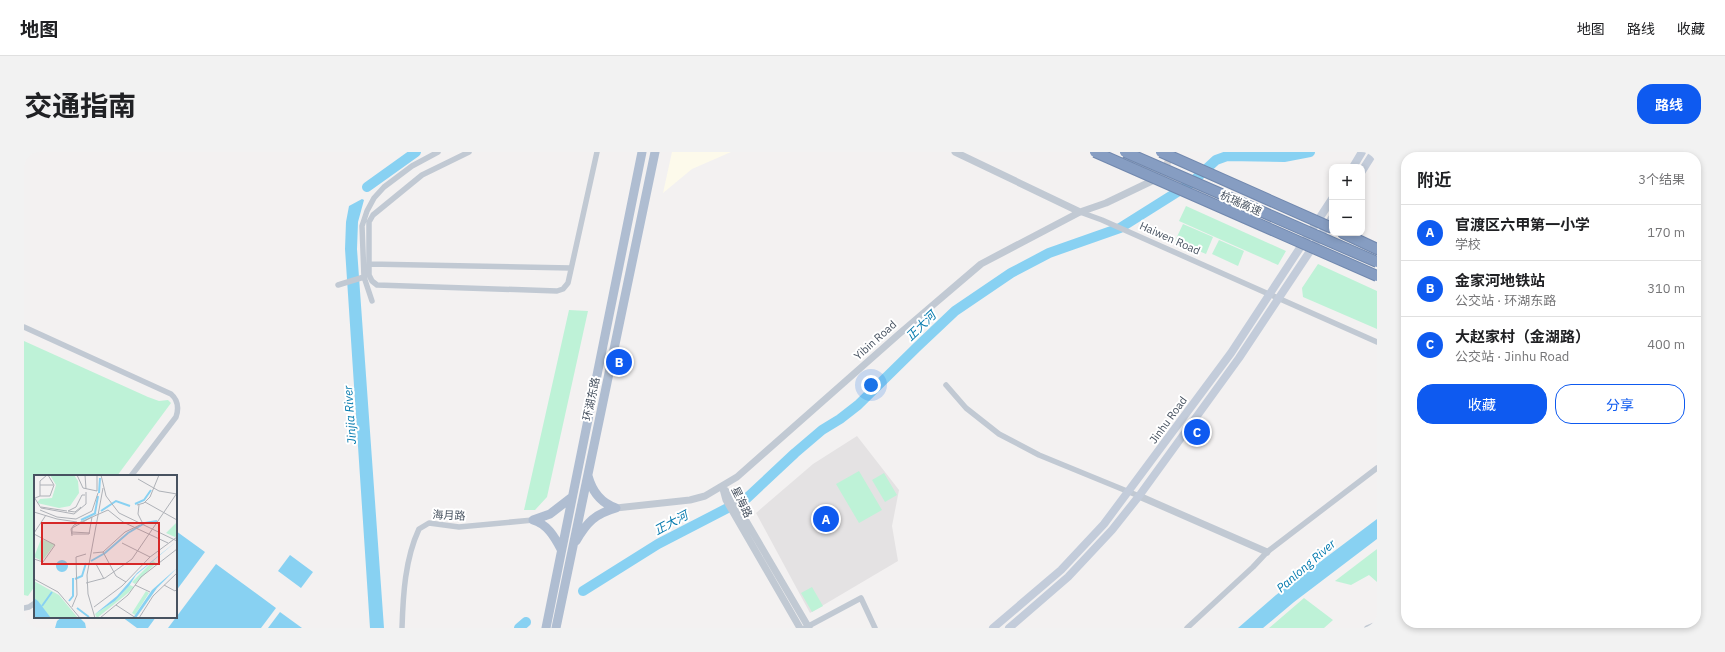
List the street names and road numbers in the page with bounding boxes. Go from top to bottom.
street label: 杭瑞高速 [1218,188,1264,218]
street label: Haiwen Road [1137,218,1203,258]
street label: Yibin Road [851,317,899,363]
street label: 环湖东路 [580,376,602,422]
street label: Jinhu Road [1146,394,1190,446]
street label: 星海路 [728,484,756,520]
street label: 海月路 [432,507,466,523]

